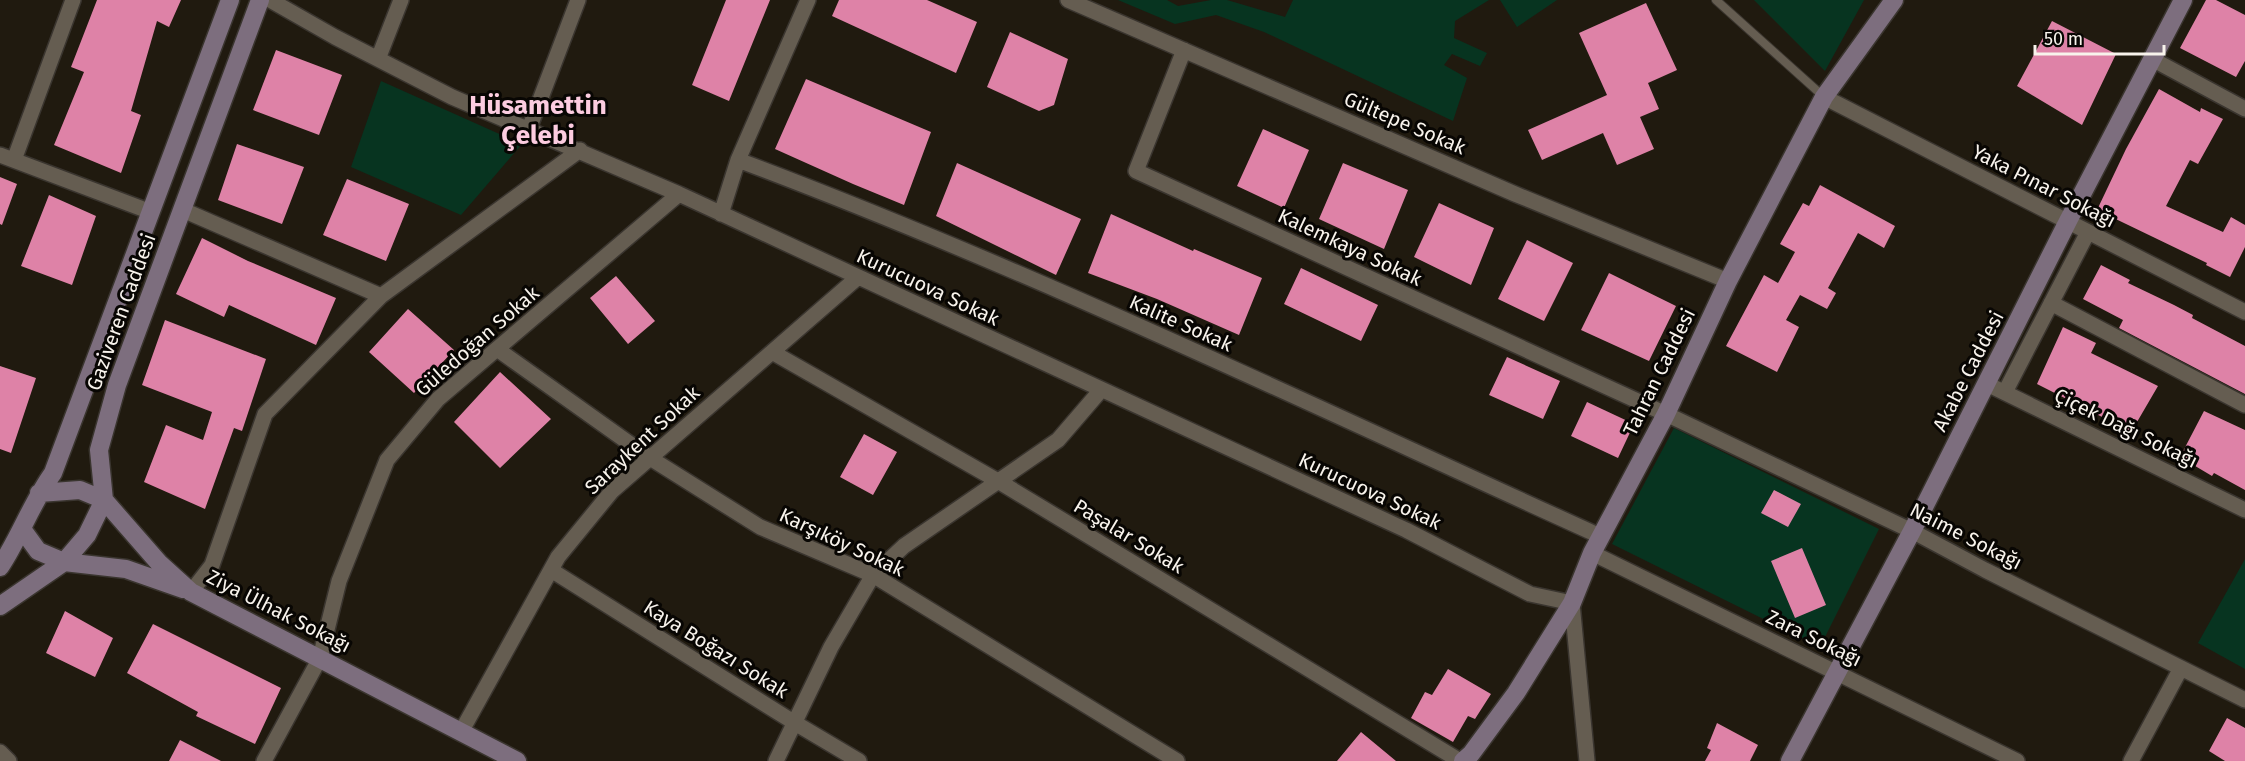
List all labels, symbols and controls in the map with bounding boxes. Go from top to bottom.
scale bar [2035,18,2164,56]
text: 50 m [2044,28,2083,50]
street label: Gültepe Sokak [1341,87,1470,160]
district label: Hüsamettin Çelebi [469,90,607,151]
street label: Yaka Pınar Sokağı [1968,139,2120,233]
street label: Kalemkaya Sokak [1274,203,1426,291]
street label: Gaziveren Caddesi [81,230,161,394]
street label: Kurucuova Sokak [853,243,1004,331]
street label: Güledoğan Sokak [410,280,544,401]
street label: Kalite Sokak [1126,290,1237,357]
street label: Tahran Caddesi [1618,304,1700,440]
street label: Akabe Caddesi [1927,307,2009,435]
street label: Saraykent Sokak [580,380,705,499]
street label: Çiçek Dağı Sokağı [2050,383,2202,474]
street label: Kurucuova Sokak [1295,447,1446,535]
street label: Paşalar Sokak [1069,494,1189,580]
street label: Naime Sokağı [1906,497,2026,575]
street label: Karşıköy Sokak [775,503,909,583]
street label: Ziya Ülhak Sokağı [203,564,355,658]
street label: Kaya Boğazı Sokak [639,595,793,704]
street label: Zara Sokağı [1762,605,1866,671]

